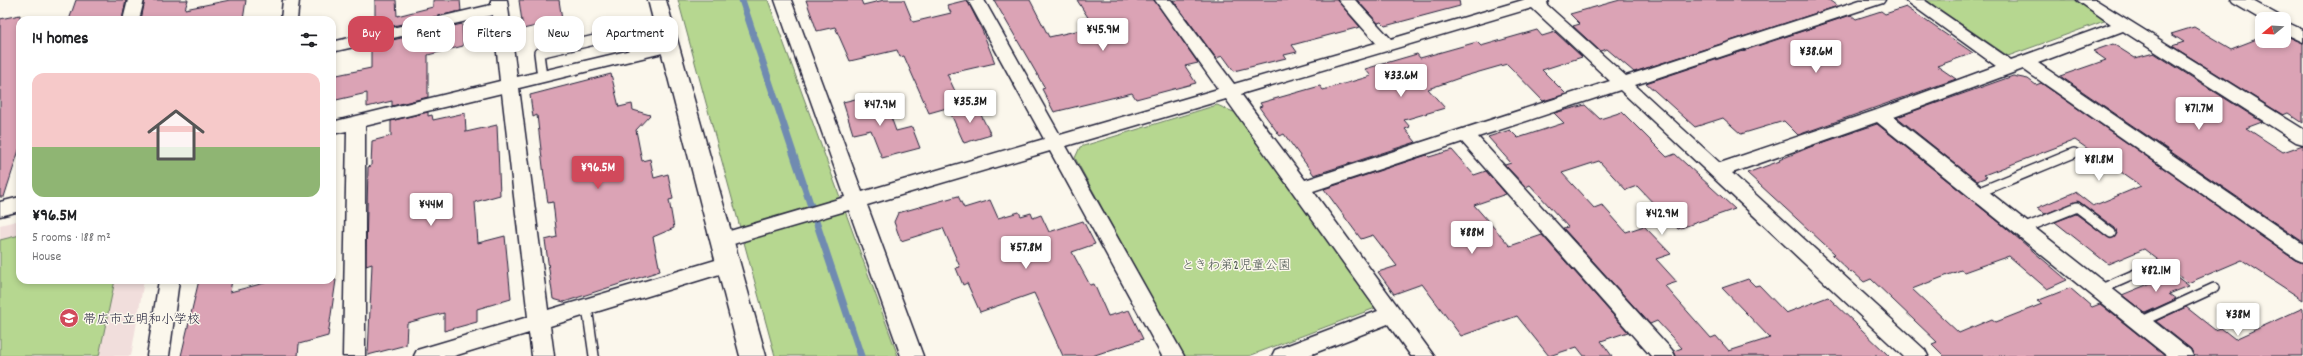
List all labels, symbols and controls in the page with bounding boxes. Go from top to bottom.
north arrow [2255,12,2291,48]
map controls [2255,12,2291,48]
chip: Buy [348,16,394,52]
chip: Rent [402,16,455,52]
chip: Filters [463,16,526,52]
chip: New [534,16,584,52]
chip: Apartment [592,16,678,52]
pin: ¥45.9M [1070,18,1136,52]
text: ¥45.9M [1086,21,1120,40]
text: 14 homes [32,28,88,52]
icon: filters [298,29,320,51]
pin: ¥38.6M [1783,40,1849,74]
text: ¥38.6M [1799,43,1833,62]
pin: ¥33.6M [1368,64,1434,98]
text: ¥33.6M [1384,67,1418,86]
pin: ¥35.3M [937,90,1003,124]
pin: ¥47.9M [847,93,913,127]
text: ¥35.3M [953,93,987,112]
text: ¥47.9M [864,96,896,115]
pin: ¥71.7M [2166,97,2232,131]
icon: home [140,99,212,171]
text: ¥71.7M [2185,100,2213,119]
pin: ¥81.8M [2066,148,2132,182]
text: ¥81.8M [2084,151,2114,170]
pin: ¥96.5M [565,156,631,190]
text: ¥96.5M [581,159,615,178]
pin: ¥44M [407,193,455,227]
text: ¥44M [419,196,443,215]
pin: ¥42.9M [1629,202,1695,236]
text: ¥96.5M [32,205,77,229]
text: ¥42.9M [1645,205,1679,224]
pin: ¥88M [1448,221,1496,255]
text: ¥88M [1460,224,1484,243]
text: 5 rooms · 188 m² [32,229,111,248]
pin: ¥57.8M [993,236,1059,270]
text: ¥57.8M [1010,239,1042,258]
text: House [32,248,61,267]
park label: ときわ第2児童公園 [1181,257,1291,276]
pin: ¥82.1M [2123,259,2189,293]
text: ¥82.1M [2141,262,2171,281]
pin: ¥38M [2214,303,2262,337]
text: ¥38M [2226,306,2250,325]
school or university icon: 帯広市立明和小学校 [58,307,80,329]
place label: 帯広市立明和小学校 [83,311,200,330]

